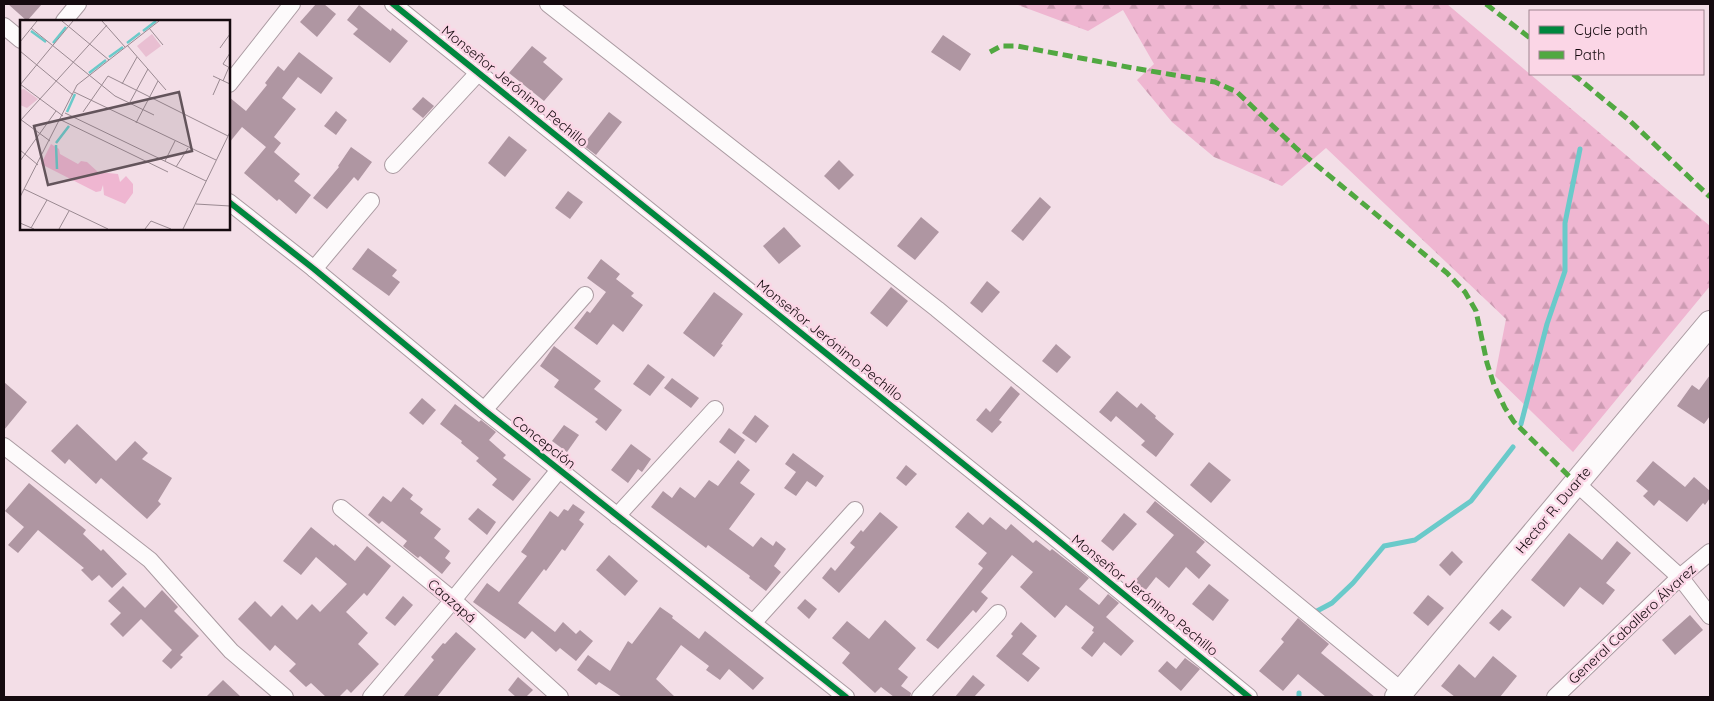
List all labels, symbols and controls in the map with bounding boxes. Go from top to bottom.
legend [1529,10,1704,75]
inset map [20,20,230,230]
text: Cycle path [1574,20,1648,39]
street label: Monseñor Jerónimo Pechillo [438,21,592,151]
text: Path [1574,45,1606,64]
street label: Monseñor Jerónimo Pechillo [753,275,907,405]
street label: Concepción [508,411,580,473]
street label: Hector R. Duarte [1511,463,1595,557]
street label: Monseñor Jerónimo Pechillo [1068,530,1222,660]
street label: General Caballero Álvarez [1564,560,1700,688]
street label: Caazapá [424,575,480,627]

